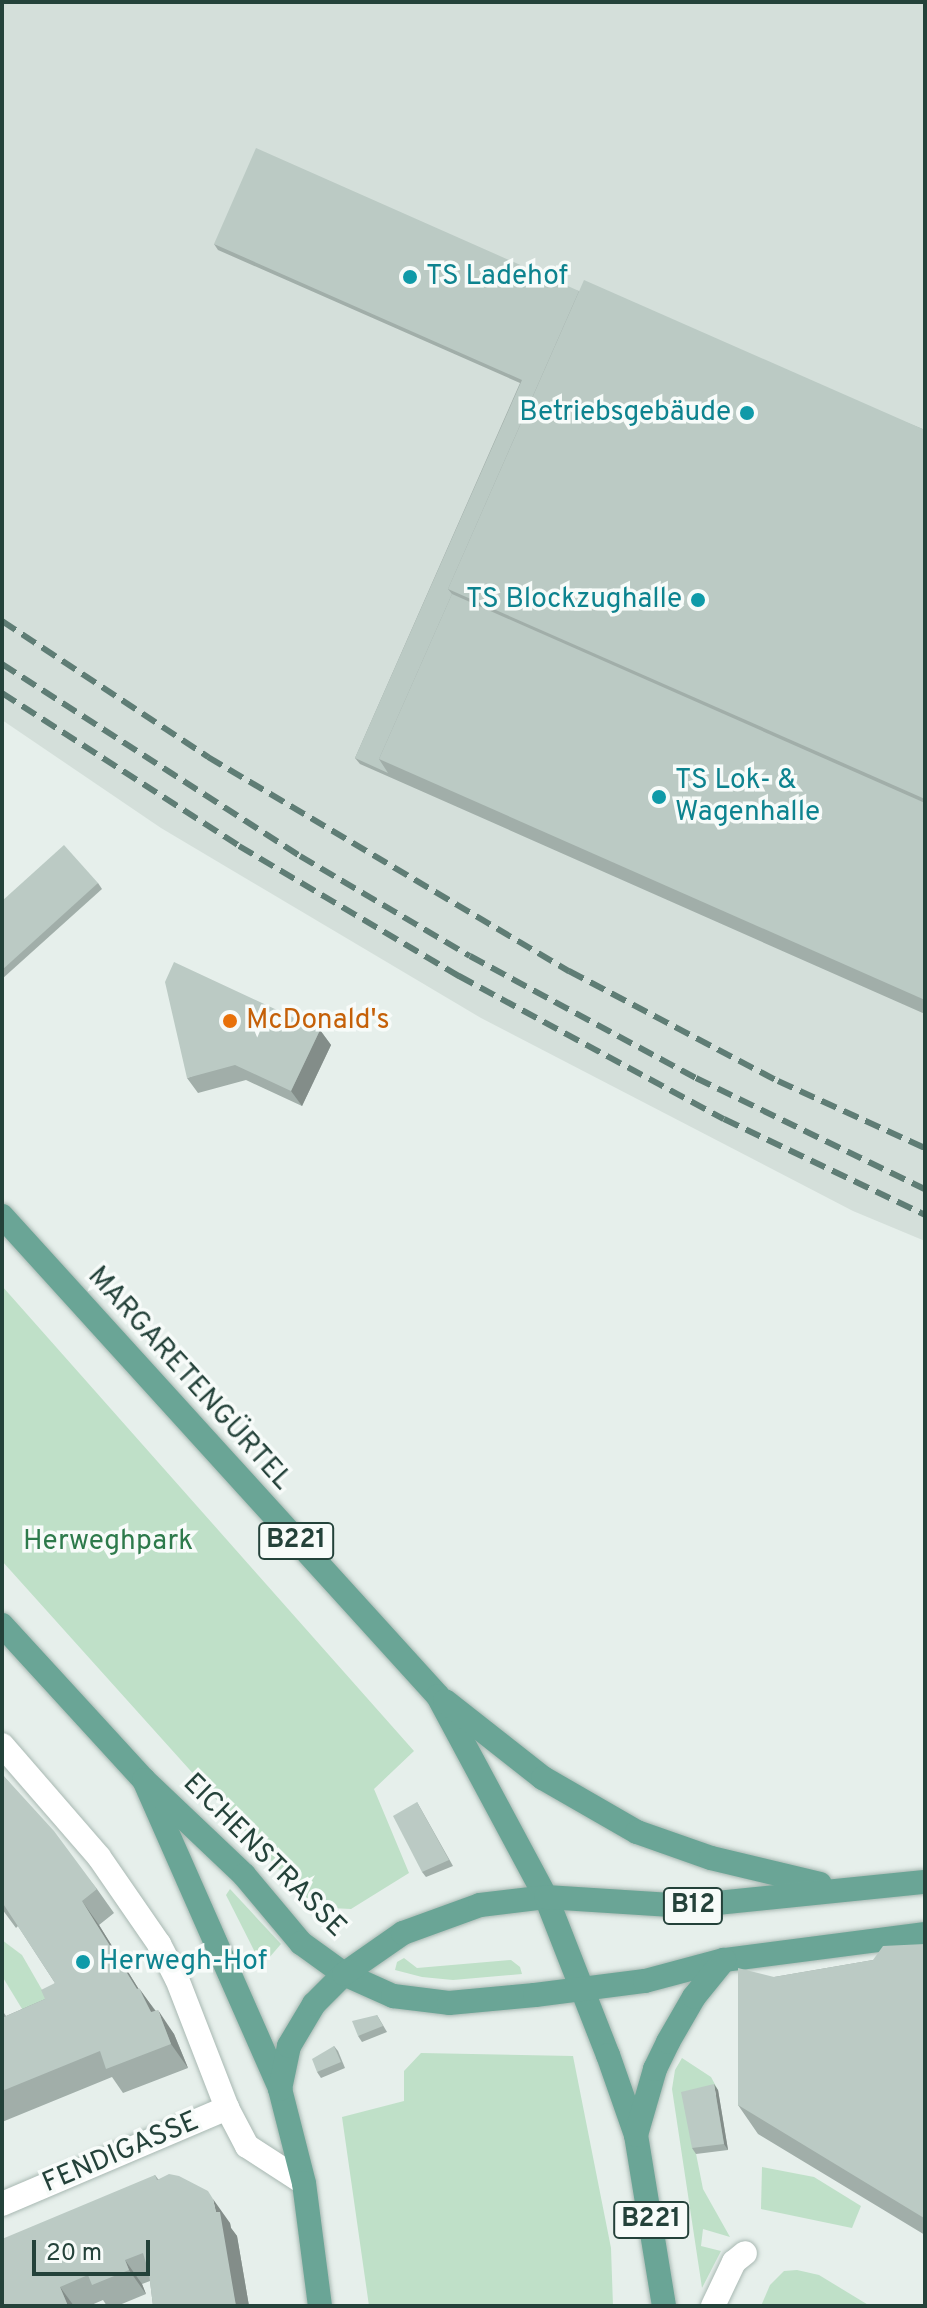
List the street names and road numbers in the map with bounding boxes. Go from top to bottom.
street label: MARGARETENGÜRTEL [80,1260,298,1498]
road number: B221 [258,1519,334,1563]
street label: EICHENSTRASSE [175,1767,353,1945]
road number: B12 [661,1884,725,1928]
street label: FENDIGASSE [38,2105,204,2201]
road number: B221 [613,2198,689,2242]

